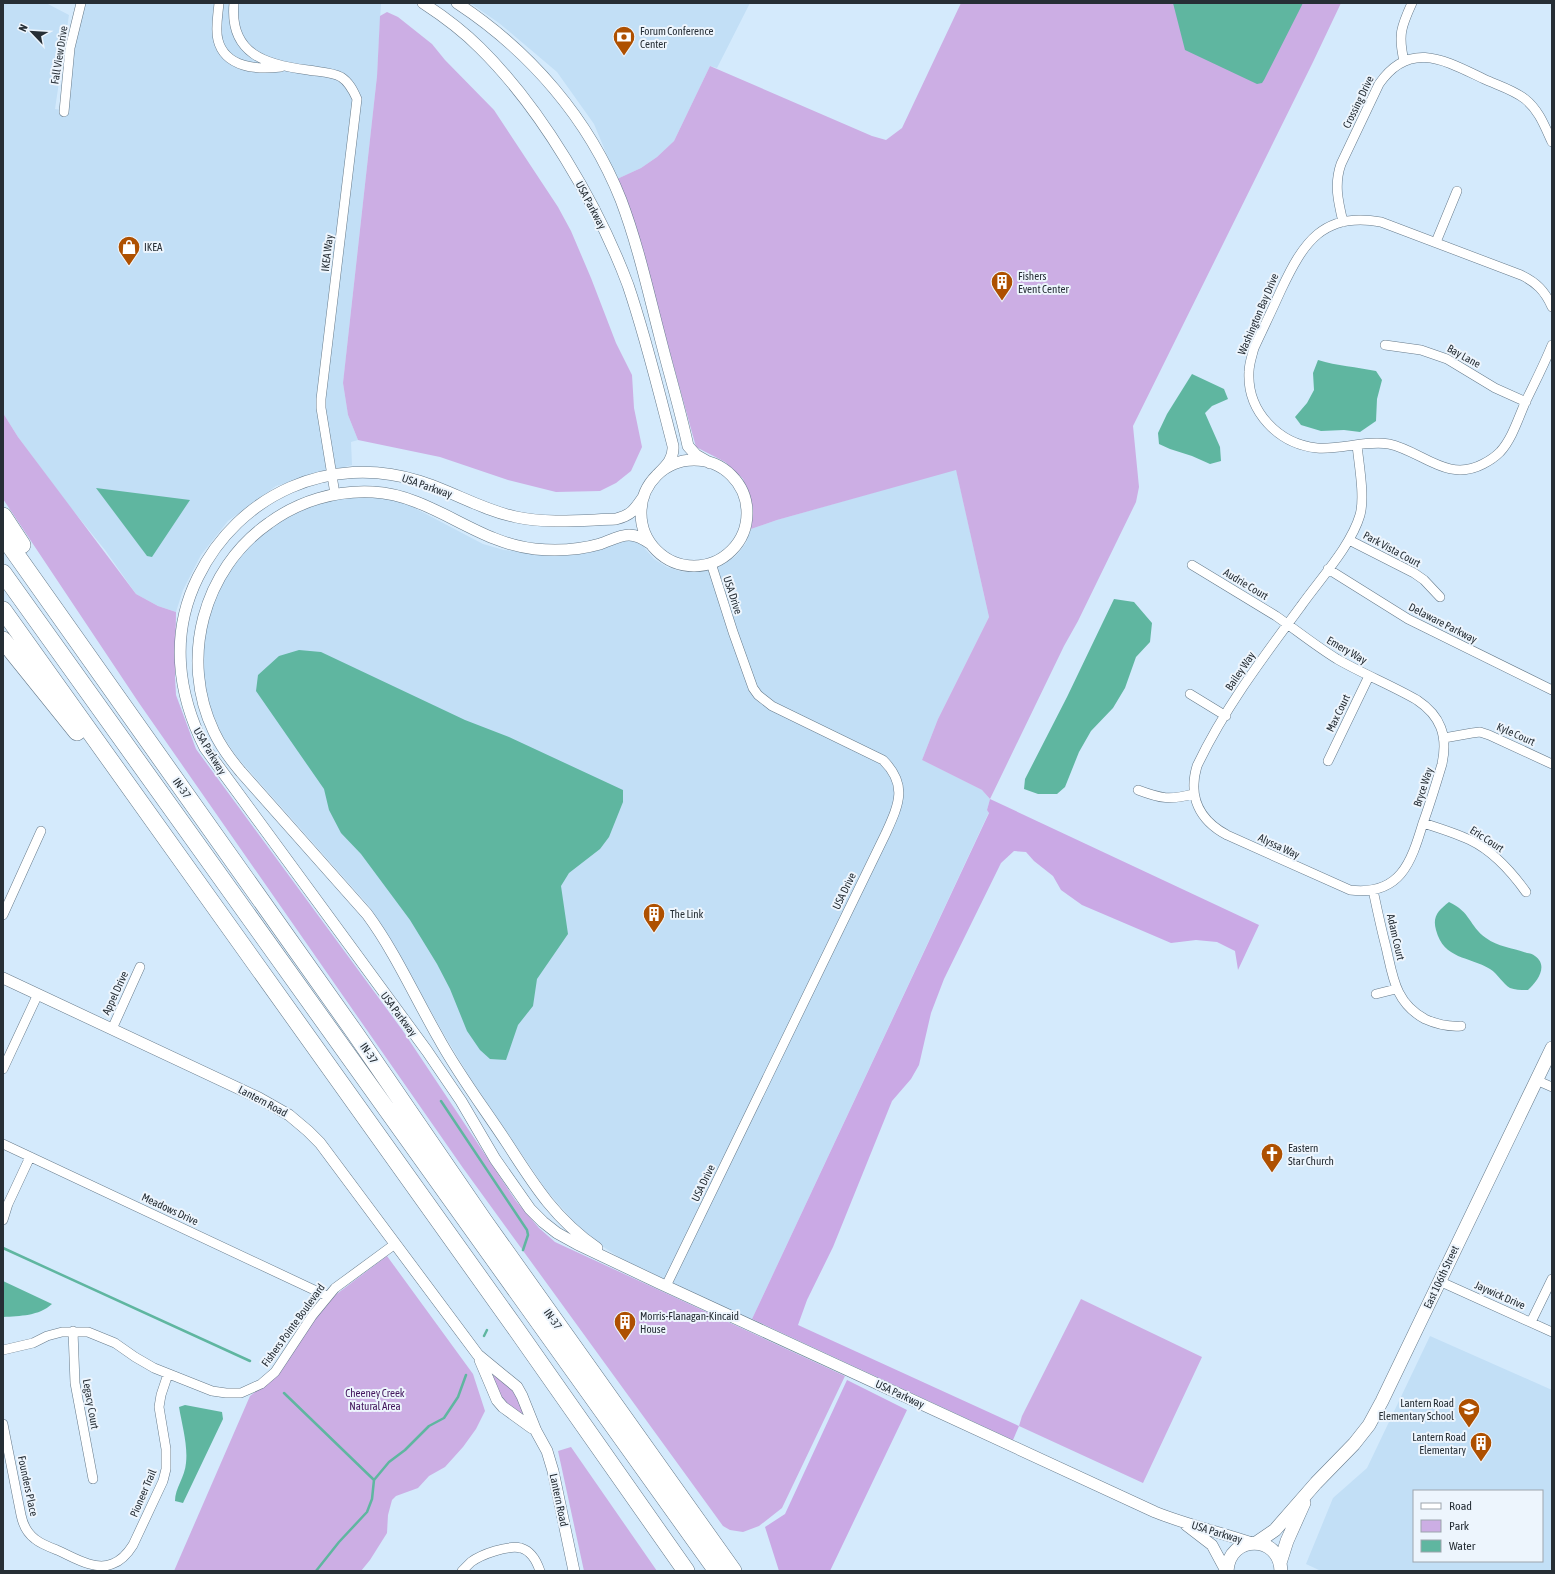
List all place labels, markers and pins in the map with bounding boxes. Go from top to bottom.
bank icon: Forum Conference Center [611,24,637,57]
place label: Forum Conference Center [640,25,714,50]
shop icon: IKEA [116,234,142,267]
place label: IKEA [144,241,163,253]
building icon: Fishers Event Center [989,269,1015,302]
place label: Fishers Event Center [1018,270,1069,295]
building icon: The Link [641,901,667,934]
place label: The Link [670,908,704,920]
church icon: Eastern Star Church [1259,1141,1285,1174]
place label: Eastern Star Church [1288,1142,1334,1167]
building icon: Morris-Flanagan-Kincaid House [612,1309,638,1342]
place label: Morris-Flanagan-Kincaid House [640,1310,739,1335]
school or university icon: Lantern Road Elementary School [1456,1396,1482,1429]
place label: Lantern Road Elementary School [1378,1397,1454,1422]
building icon: Lantern Road Elementary [1468,1430,1494,1463]
place label: Lantern Road Elementary [1412,1431,1466,1456]

